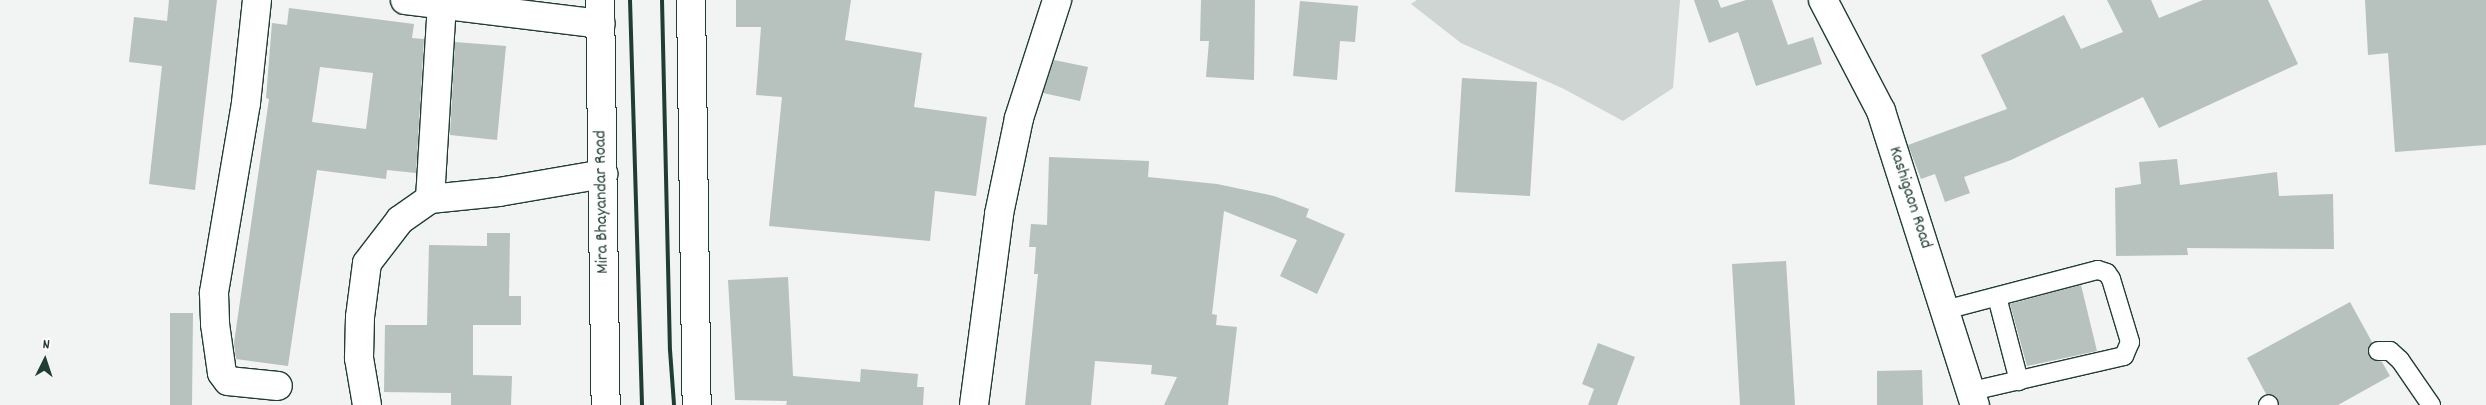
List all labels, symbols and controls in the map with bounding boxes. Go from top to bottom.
street label: Mira Bhayandar Road [591,130,615,274]
street label: Kashigaon Road [1882,144,1936,252]
north arrow [20,335,70,385]
text: N [42,335,50,355]

